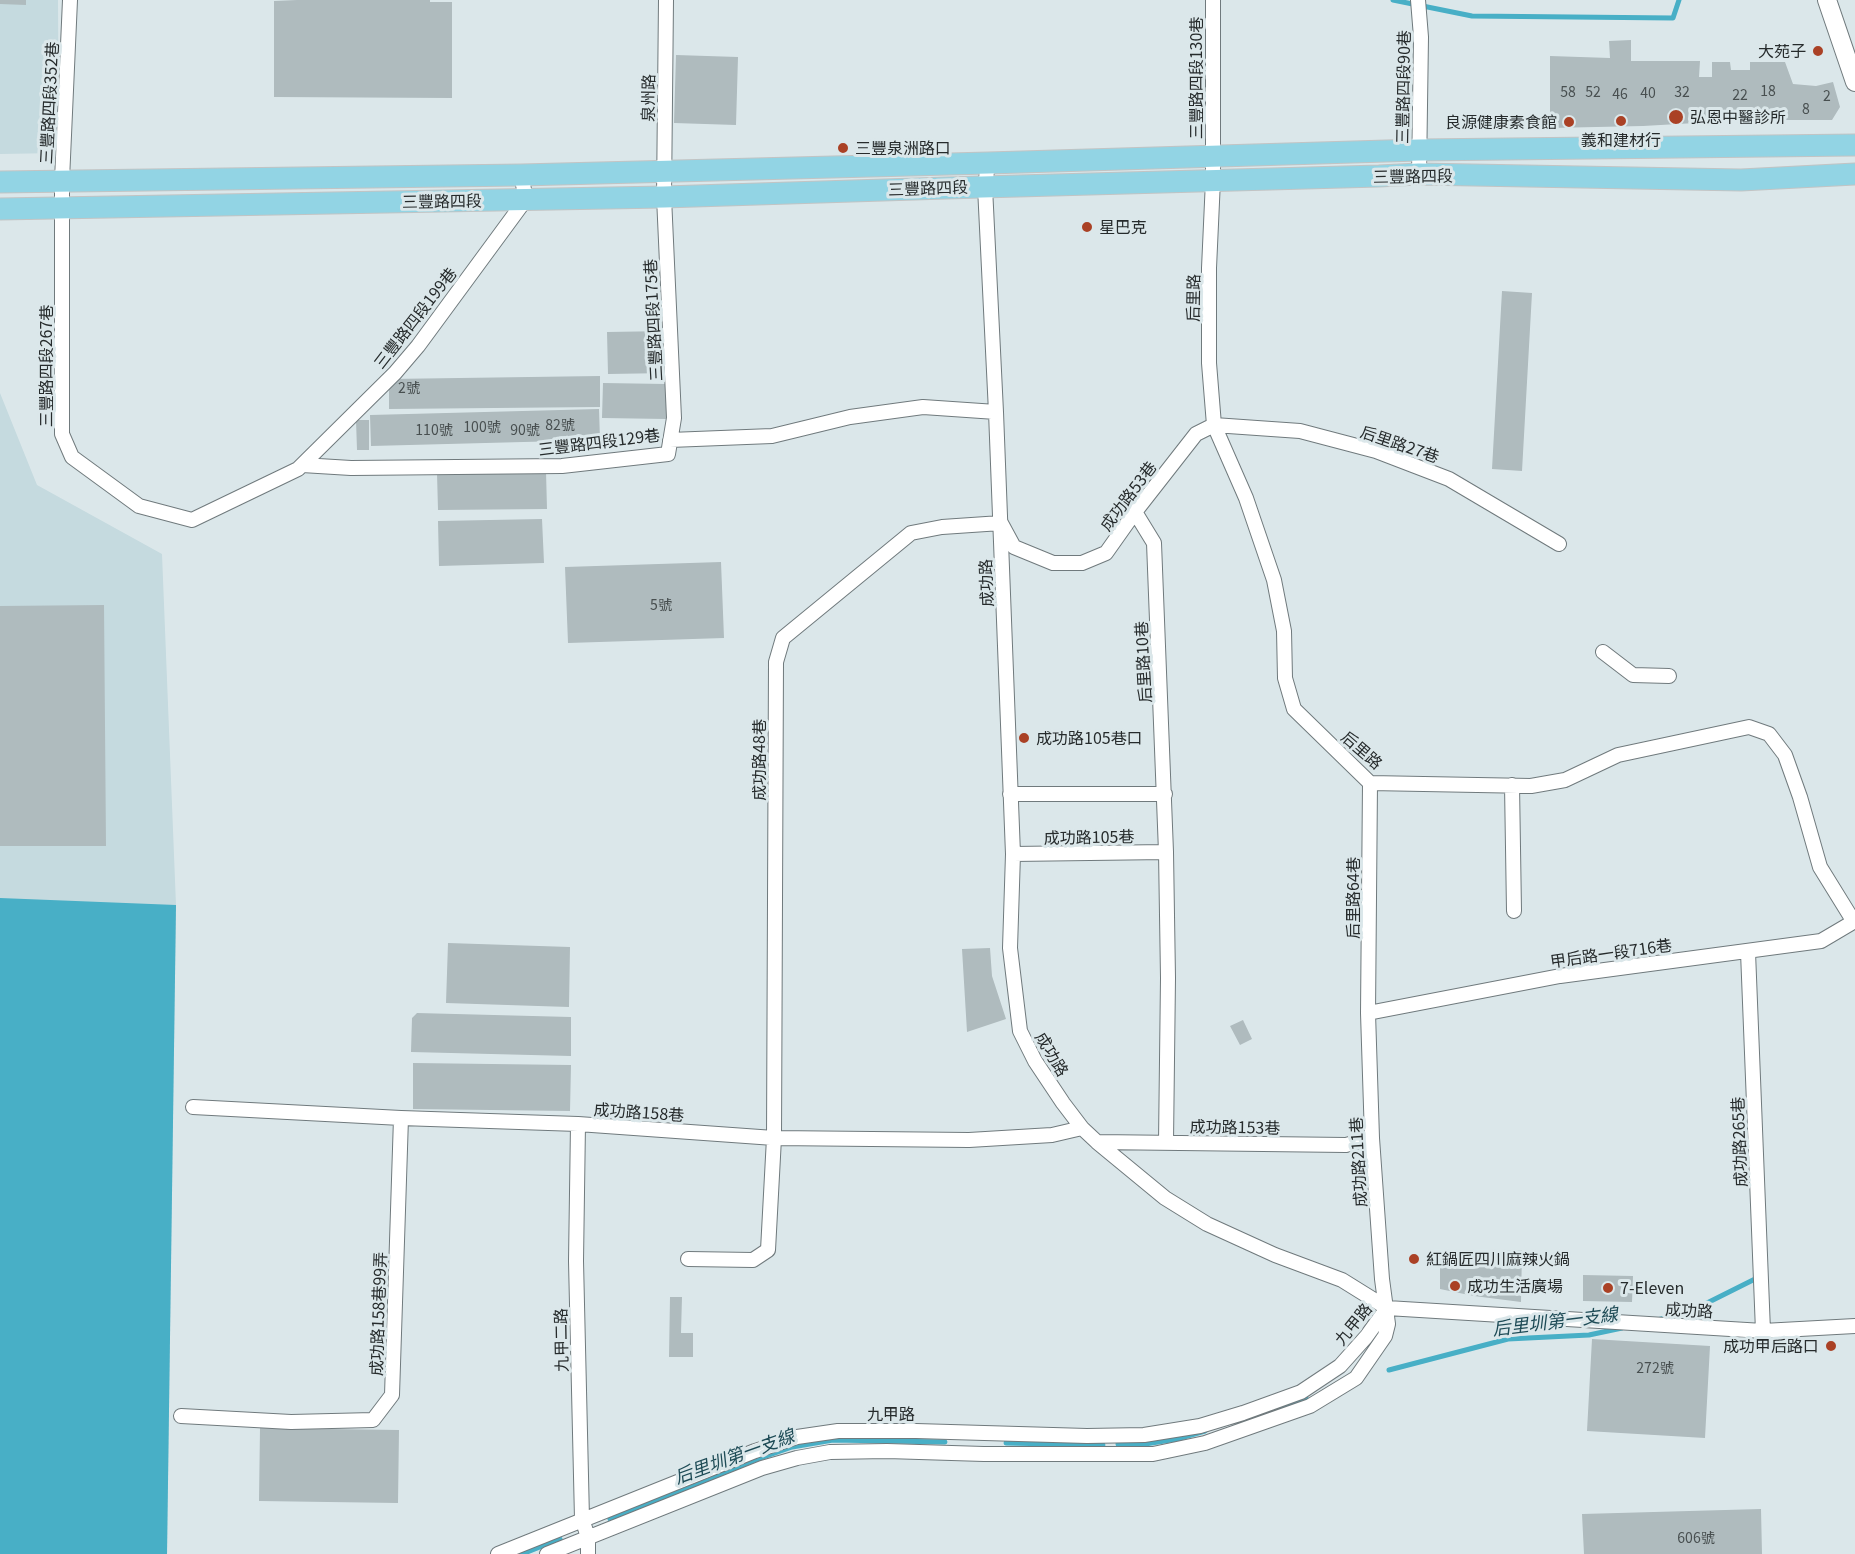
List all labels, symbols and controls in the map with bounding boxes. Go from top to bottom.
street label: 三豐路四段130巷 [1186,17,1206,139]
street label: 三豐路四段90巷 [1392,30,1414,144]
street label: 三豐路四段352巷 [36,41,62,165]
place label: 大苑子 [1758,41,1806,61]
marker: 大苑子 [1811,44,1825,58]
street label: 泉州路 [638,74,658,122]
house number: 18 [1760,83,1776,99]
house number: 58 [1560,84,1576,100]
house number: 52 [1585,84,1601,100]
house number: 32 [1674,84,1690,100]
house number: 40 [1640,85,1656,101]
house number: 46 [1612,86,1628,102]
house number: 22 [1732,87,1748,103]
house number: 2 [1823,88,1831,104]
house number: 8 [1802,101,1810,117]
place label: 弘恩中醫診所 [1690,107,1786,127]
marker: 弘恩中醫診所 [1667,108,1685,126]
place label: 良源健康素食館 [1445,112,1557,132]
marker: 義和建材行 [1614,114,1628,128]
marker: 良源健康素食館 [1562,115,1576,129]
place label: 義和建材行 [1581,130,1661,150]
place label: 三豐泉洲路口 [855,138,951,158]
marker: 三豐泉洲路口 [836,141,850,155]
street label: 三豐路四段 [1373,166,1453,186]
street label: 三豐路四段 [888,177,968,199]
street label: 三豐路四段 [402,191,482,211]
place label: 星巴克 [1099,217,1147,237]
marker: 星巴克 [1080,220,1094,234]
street label: 三豐路四段175巷 [640,258,666,382]
street label: 三豐路四段199巷 [370,264,460,372]
street label: 后里路 [1183,274,1203,322]
street label: 三豐路四段267巷 [36,305,56,427]
house number: 2號 [398,380,420,396]
house number: 82號 [545,417,575,433]
house number: 100號 [463,419,501,435]
house number: 110號 [415,422,453,438]
house number: 90號 [510,422,540,438]
street label: 后里路27巷 [1358,422,1442,466]
street label: 三豐路四段129巷 [537,425,661,459]
street label: 成功路53巷 [1096,458,1160,534]
street label: 成功路 [976,559,996,607]
house number: 5號 [650,597,672,613]
street label: 后里路10巷 [1131,621,1155,703]
street label: 成功路48巷 [749,719,769,801]
street label: 后里路 [1338,727,1386,773]
place label: 成功路105巷口 [1036,728,1143,748]
marker: 成功路105巷口 [1017,731,1031,745]
street label: 成功路105巷 [1044,827,1134,847]
street label: 后里路64巷 [1343,857,1363,939]
street label: 甲后路一段716巷 [1549,935,1673,971]
street label: 成功路 [1031,1028,1073,1080]
street label: 成功路265巷 [1728,1096,1750,1188]
street label: 成功路158巷 [593,1099,685,1125]
street label: 成功路211巷 [1346,1116,1370,1208]
street label: 成功路153巷 [1190,1117,1280,1137]
place label: 紅鍋匠四川麻辣火鍋 [1426,1249,1570,1269]
street label: 成功路158巷99弄 [366,1252,390,1376]
marker: 紅鍋匠四川麻辣火鍋 [1407,1252,1421,1266]
place label: 成功生活廣場 [1467,1276,1563,1296]
place label: 7-Eleven [1620,1278,1684,1298]
marker: 成功生活廣場 [1448,1279,1462,1293]
marker: 7-Eleven [1601,1281,1615,1295]
street label: 九甲路 [1330,1299,1376,1349]
street label: 成功路 [1665,1299,1713,1321]
water label: 后里圳第一支線 [1491,1303,1619,1339]
street label: 九甲二路 [551,1308,571,1372]
place label: 成功甲后路口 [1723,1336,1819,1356]
marker: 成功甲后路口 [1824,1339,1838,1353]
house number: 272號 [1636,1360,1674,1376]
street label: 九甲路 [867,1404,915,1424]
water label: 后里圳第一支線 [671,1424,797,1488]
house number: 606號 [1677,1530,1715,1546]

